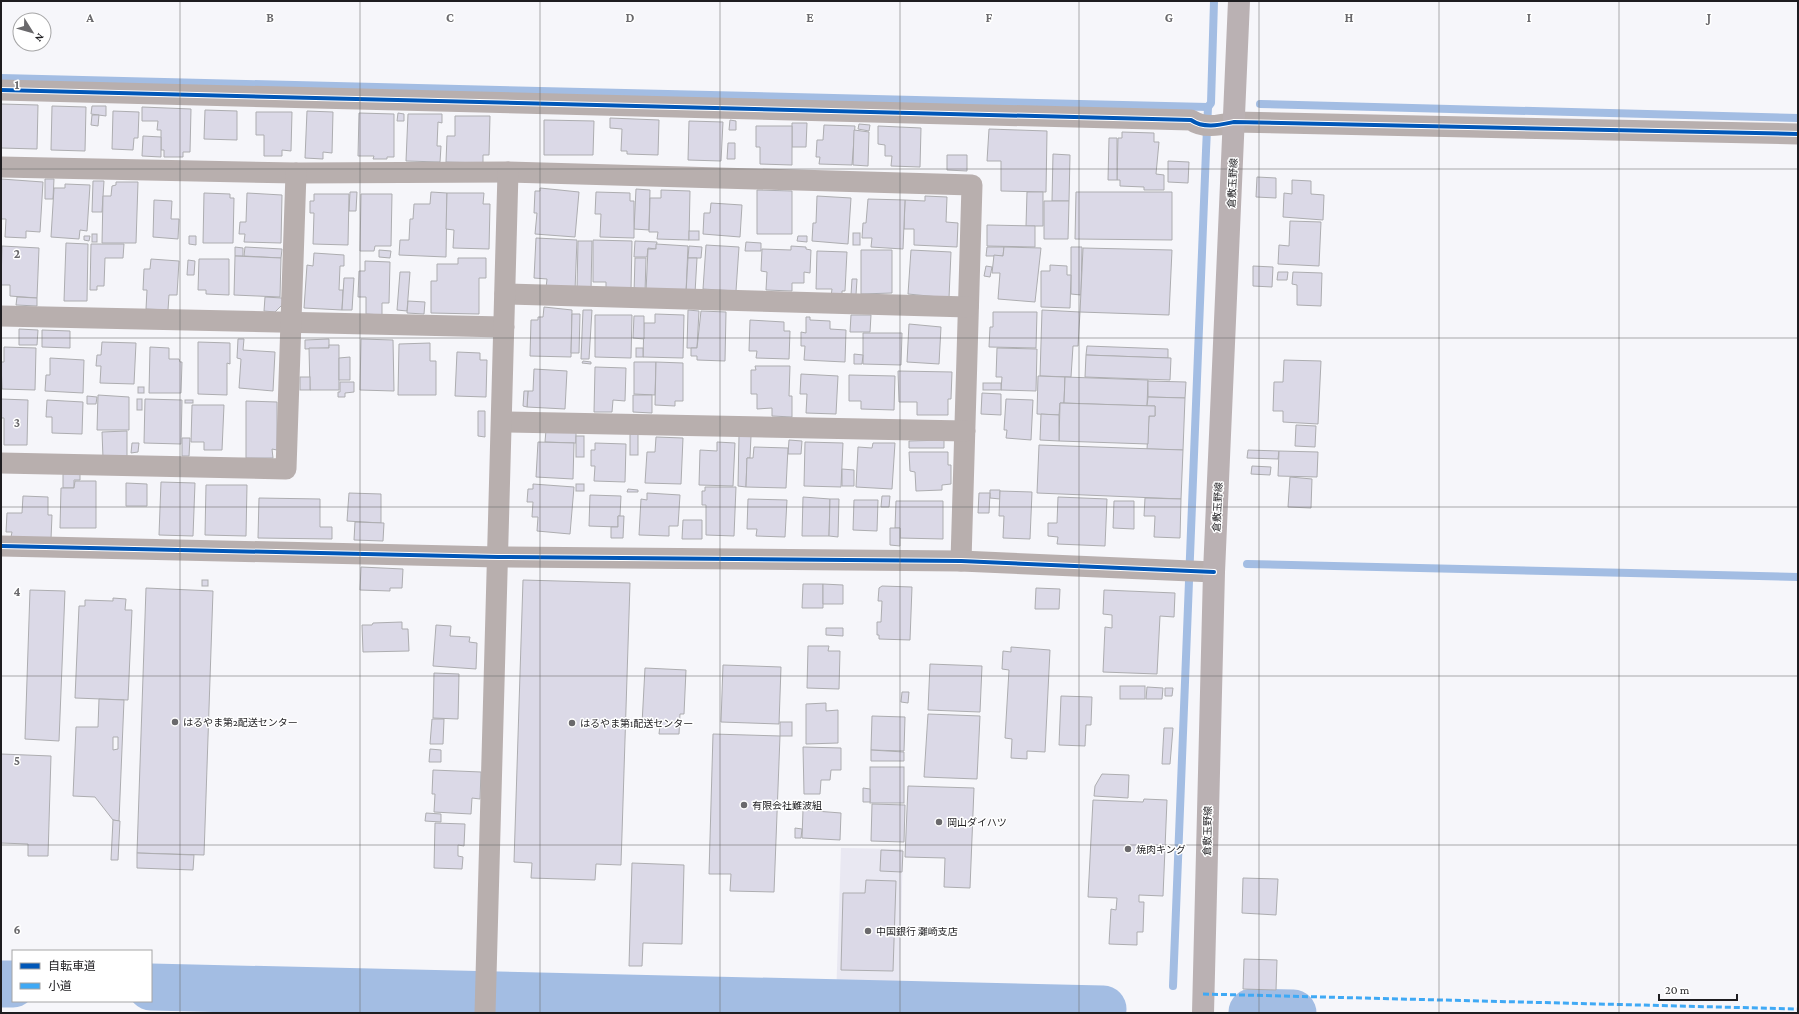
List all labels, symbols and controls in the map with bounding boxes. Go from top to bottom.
text: A [85,10,94,25]
text: B [266,10,274,25]
text: C [446,10,454,25]
text: D [626,10,635,25]
text: E [806,10,814,25]
text: F [986,10,993,25]
text: G [1165,10,1173,25]
text: H [1345,10,1354,25]
text: I [1527,10,1531,25]
text: J [1705,10,1711,25]
north arrow [12,12,52,52]
text: N [33,31,47,45]
text: 1 [15,77,20,92]
street label: 倉敷玉野線 [1226,158,1239,208]
text: 2 [14,246,21,261]
text: 3 [14,415,20,430]
street label: 倉敷玉野線 [1211,482,1224,532]
text: 4 [13,584,21,599]
marker: はるやま第2配送センター [170,717,180,727]
place label: はるやま第2配送センター [183,717,298,728]
marker: はるやま第1配送センター [567,718,577,728]
place label: はるやま第1配送センター [580,718,693,729]
text: 5 [14,753,20,768]
marker: 有限会社難波組 [739,800,749,810]
place label: 有限会社難波組 [752,800,822,811]
street label: 倉敷玉野線 [1202,806,1213,856]
marker: 岡山ダイハツ [934,817,944,827]
place label: 岡山ダイハツ [947,817,1007,828]
marker: 焼肉キング [1123,844,1133,854]
place label: 焼肉キング [1136,844,1186,855]
text: 6 [13,922,21,937]
marker: 中国銀行 灘崎支店 [863,926,873,936]
place label: 中国銀行 灘崎支店 [876,926,958,937]
legend [12,950,152,1002]
text: 自転車道 [48,959,96,973]
scale bar [1659,976,1737,1002]
text: 小道 [48,979,72,993]
text: 20 m [1665,983,1690,997]

